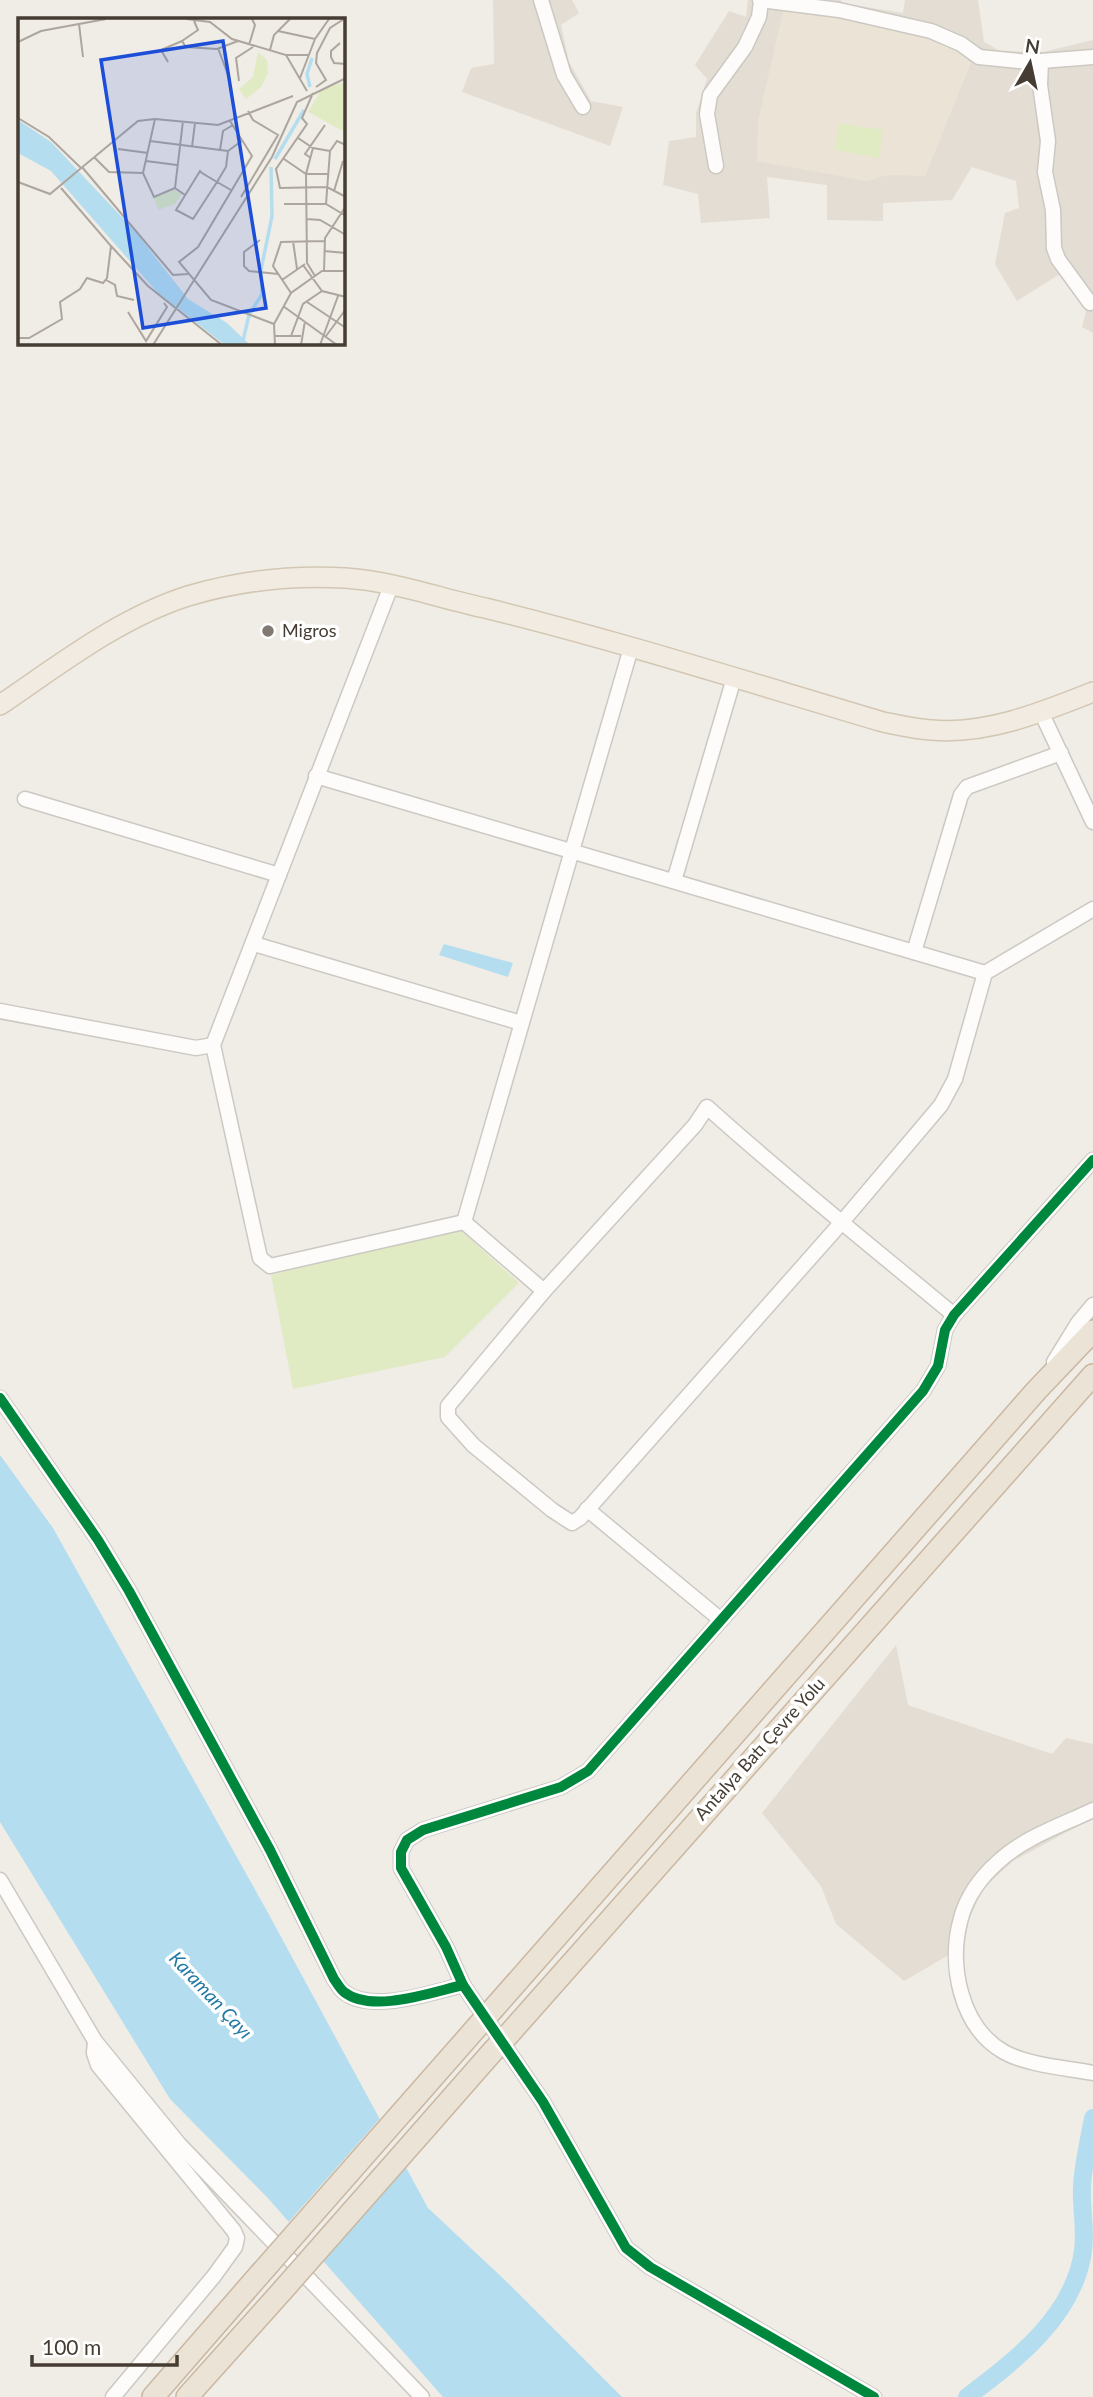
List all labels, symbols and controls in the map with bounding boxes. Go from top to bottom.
inset map [18,18,345,345]
north arrow [995,28,1065,98]
text: N [1024,33,1042,58]
place label: Migros [282,619,337,641]
marker: Migros [260,623,276,639]
street label: Antalya Batı Çevre Yolu [689,1673,829,1824]
water label: Karaman Çayı [165,1946,258,2043]
scale bar [32,2324,177,2368]
text: 100 m [42,2334,101,2359]

